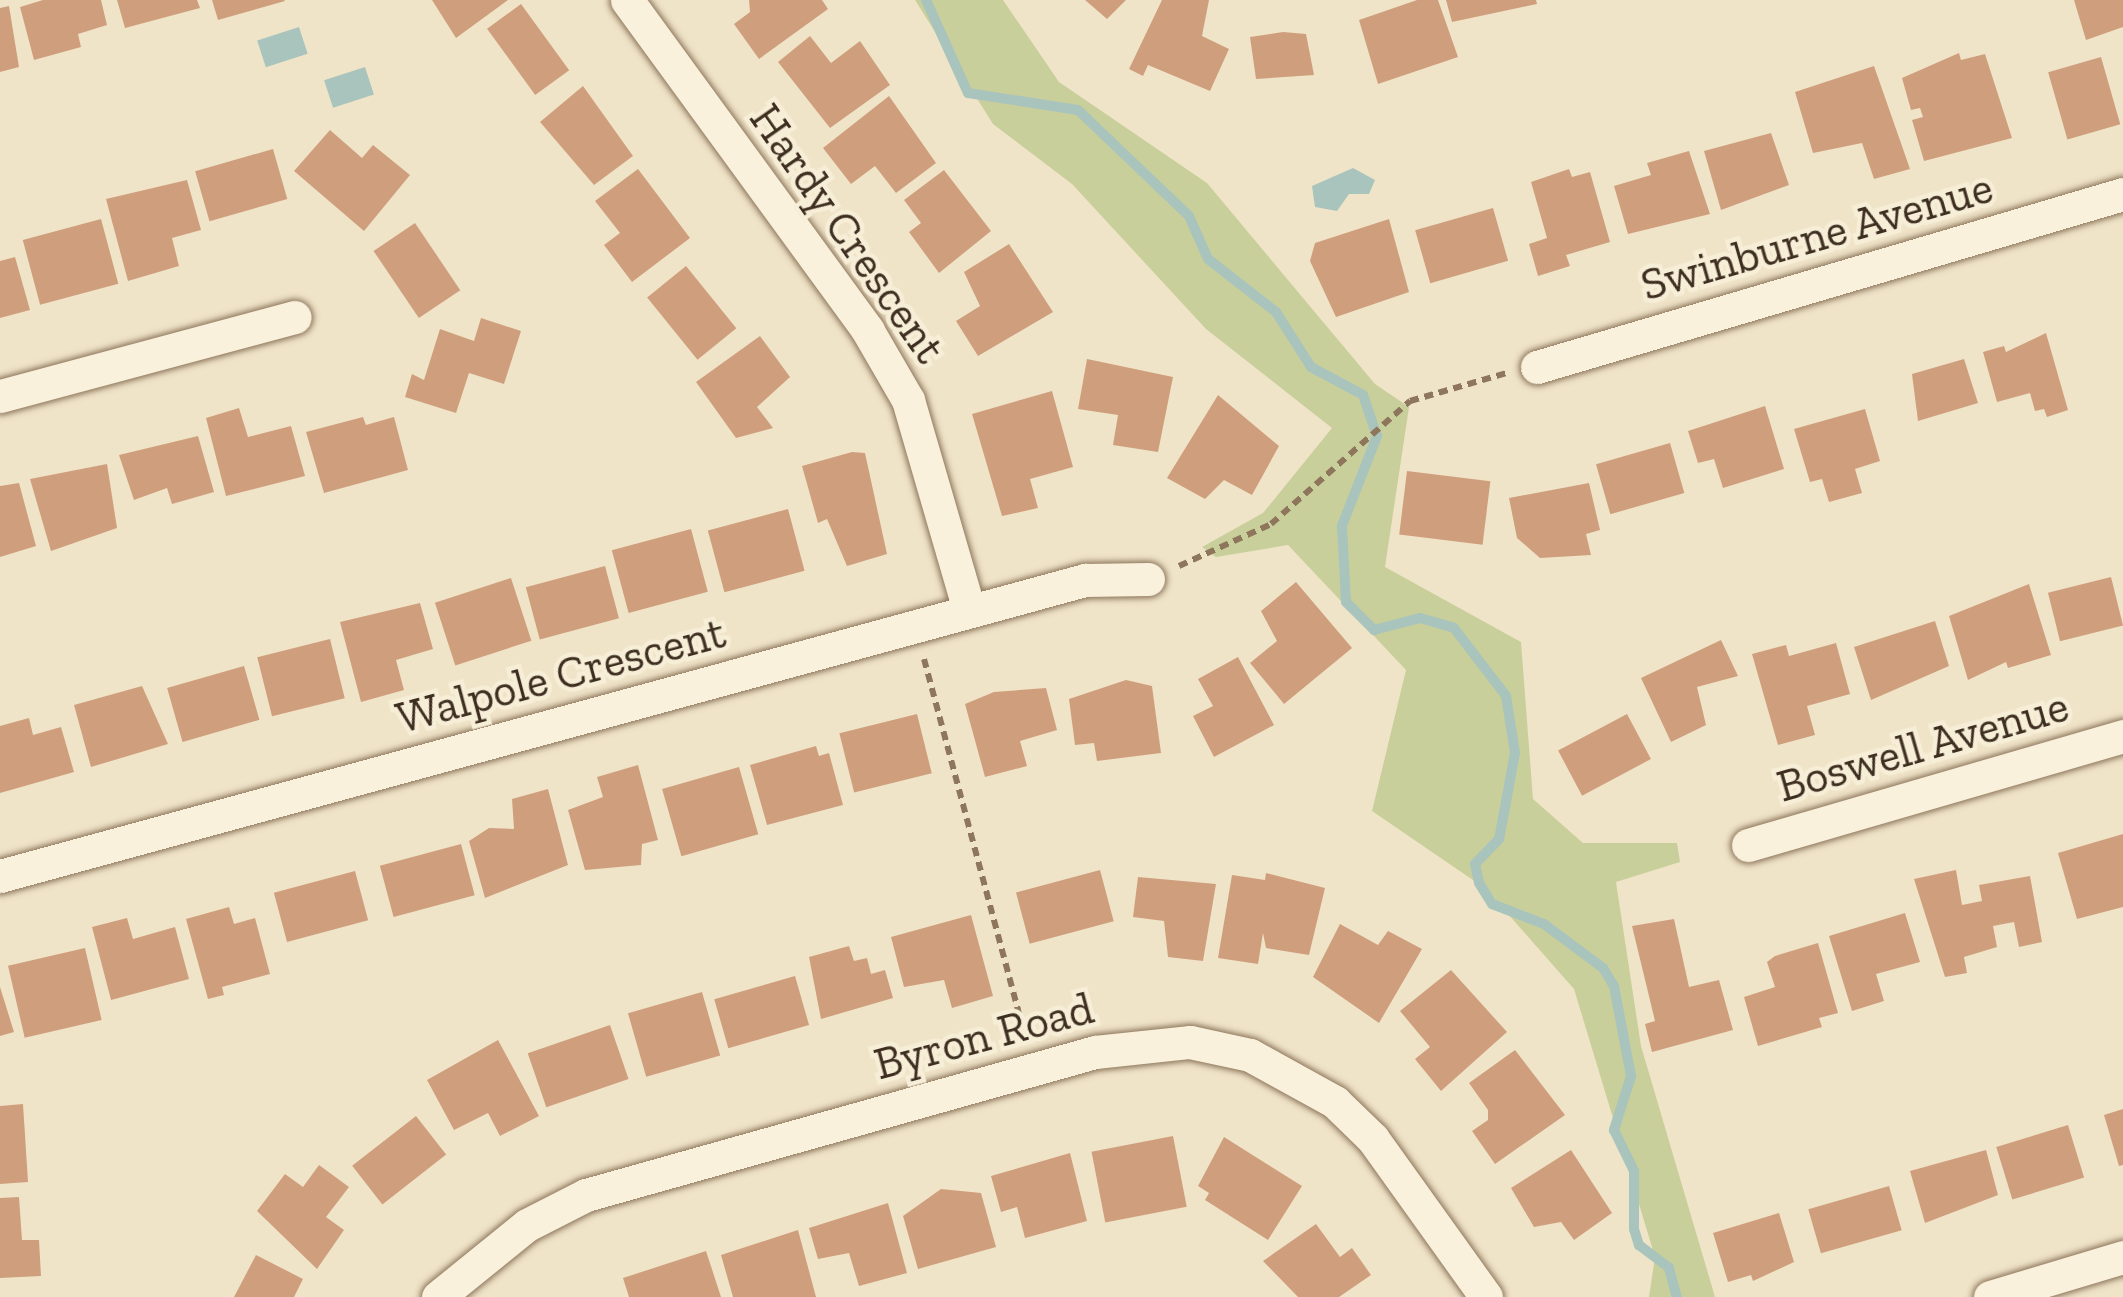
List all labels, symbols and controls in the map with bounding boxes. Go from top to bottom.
street label: Hardy Crescent [737,94,957,374]
street label: Swinburne Avenue [1634,161,2000,313]
street label: Walpole Crescent [391,606,731,746]
street label: Boswell Avenue [1770,679,2076,815]
street label: Byron Road [869,982,1099,1092]

